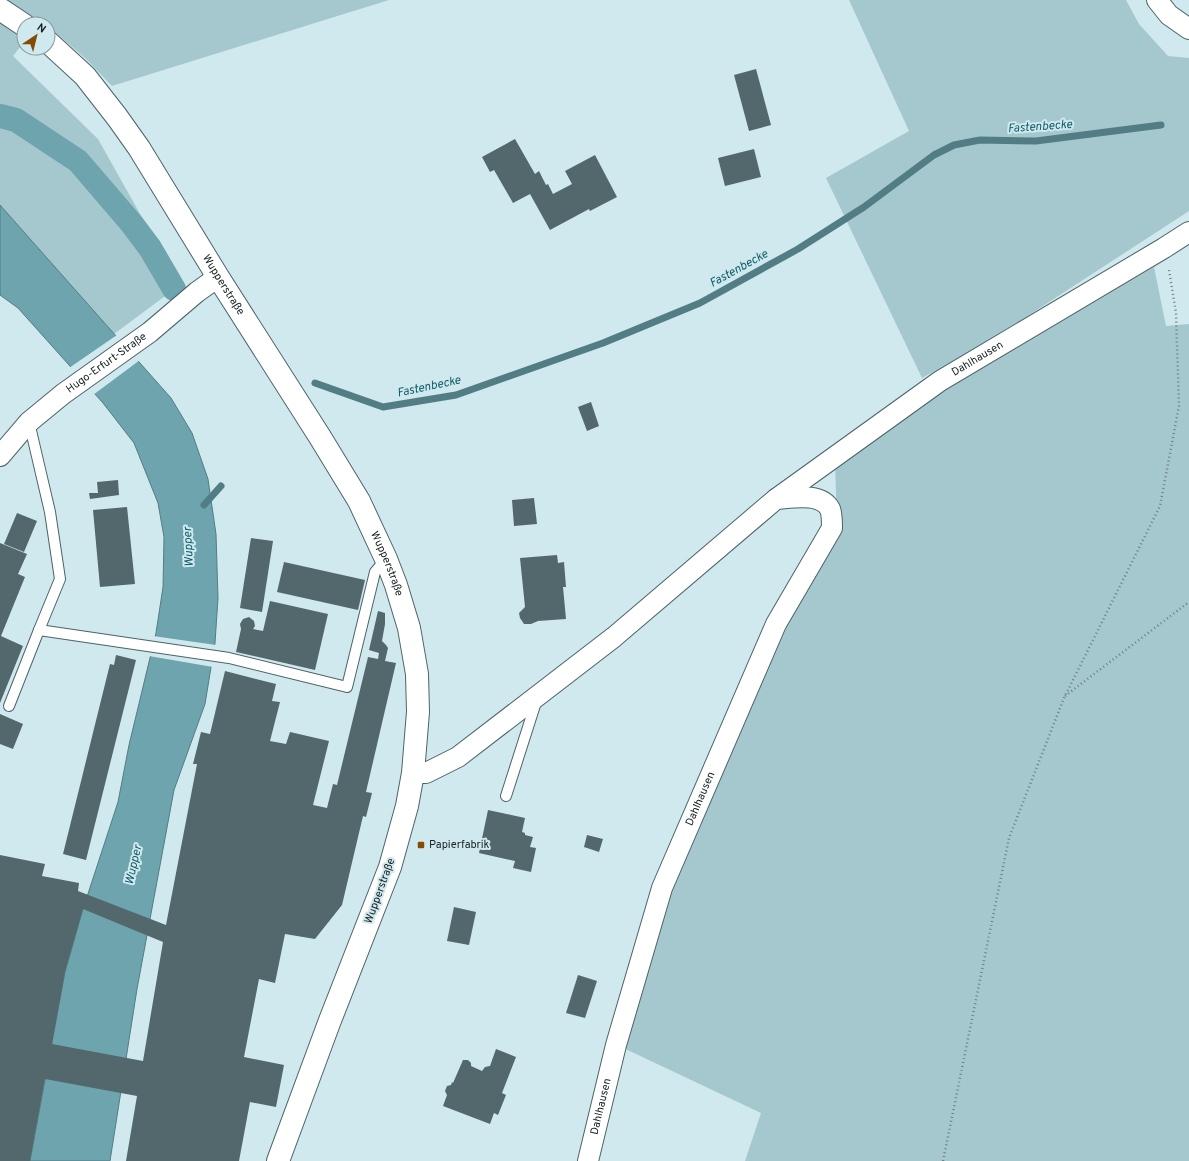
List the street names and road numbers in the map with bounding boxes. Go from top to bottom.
street label: Wupperstraße [199,252,248,318]
street label: Hugo-Erfurt-Straße [63,330,149,397]
street label: Dahlhausen [949,338,1006,380]
street label: Wupperstraße [367,529,406,598]
street label: Dahlhausen [683,770,718,828]
street label: Wupperstraße [362,856,398,926]
street label: Dahlhausen [588,1077,615,1136]

